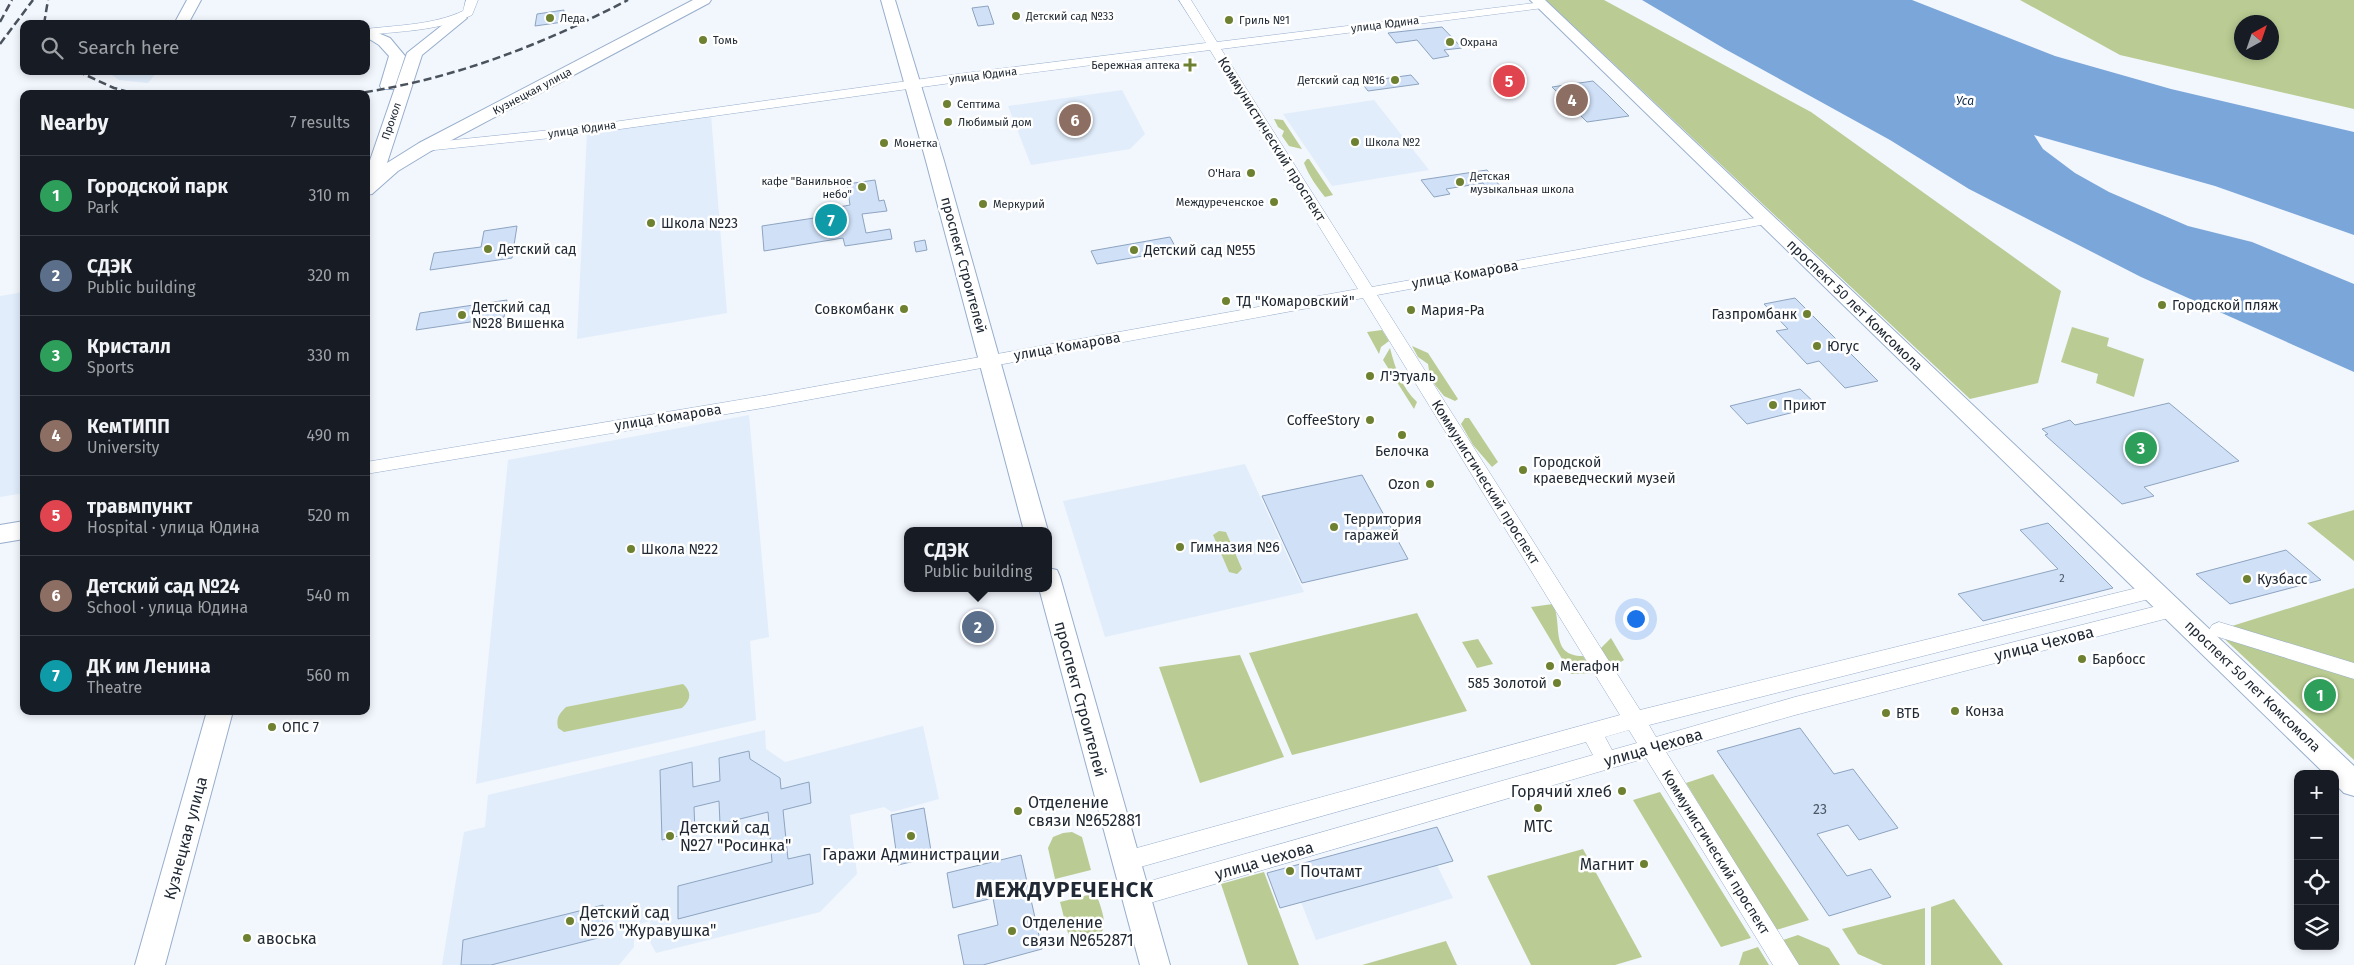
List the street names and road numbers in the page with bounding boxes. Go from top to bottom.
street label: улица Юдина [1350,14,1420,35]
street label: Коммунистический проспект [1214,54,1330,225]
street label: Кузнецкая улица [491,65,574,118]
street label: улица Юдина [948,65,1018,86]
street label: Прокол [379,101,404,142]
street label: улица Юдина [547,118,617,141]
street label: проспект Строителей [937,195,990,335]
street label: проспект 50 лет Комсомола [1783,236,1926,375]
street label: улица Комарова [1411,257,1520,292]
street label: улица Комарова [1013,329,1122,364]
street label: Коммунистический проспект [1428,397,1544,568]
street label: улица Комарова [613,401,723,434]
street label: проспект 50 лет Комсомола [2181,617,2324,756]
street label: проспект Строителей [1051,619,1110,779]
street label: улица Чехова [1992,622,2096,665]
street label: улица Чехова [1602,724,1705,771]
street label: Коммунистический проспект [1658,767,1774,938]
street label: Кузнецкая улица [160,774,211,902]
street label: улица Чехова [1213,837,1316,884]

